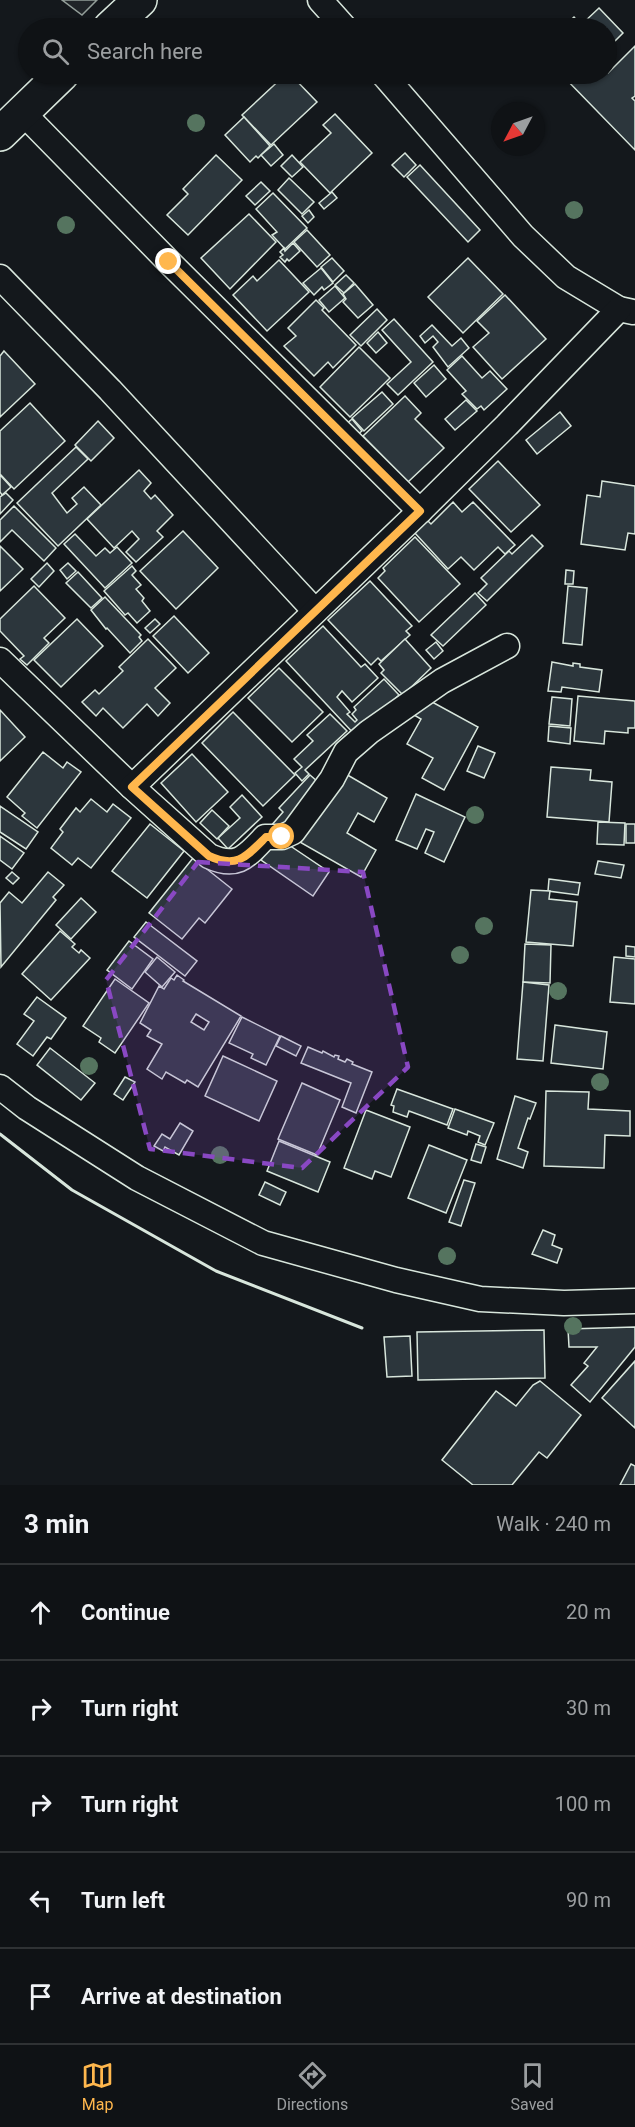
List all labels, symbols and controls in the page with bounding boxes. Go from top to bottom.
search box [18,18,617,84]
icon: search [39,35,72,68]
text: Search here [87,39,203,64]
north arrow [491,102,545,156]
route end [155,248,181,274]
route start [268,823,294,849]
text: 3 min [24,1509,89,1539]
text: Walk · 240 m [496,1512,611,1536]
icon: ahead [24,1596,57,1629]
text: Continue [81,1600,170,1625]
text: 20 m [566,1600,611,1624]
icon: right [24,1692,57,1725]
text: Turn right [81,1696,178,1721]
text: 30 m [566,1696,611,1720]
icon: right [24,1788,57,1821]
text: Turn right [81,1792,178,1817]
text: 100 m [555,1792,611,1816]
icon: left [24,1884,57,1917]
text: Turn left [81,1888,165,1913]
text: 90 m [566,1888,611,1912]
icon: arrive [24,1980,57,2013]
text: Arrive at destination [81,1984,282,2009]
tab: Map [81,2059,114,2114]
tab: Directions [276,2059,348,2114]
tab: Saved [511,2059,554,2114]

